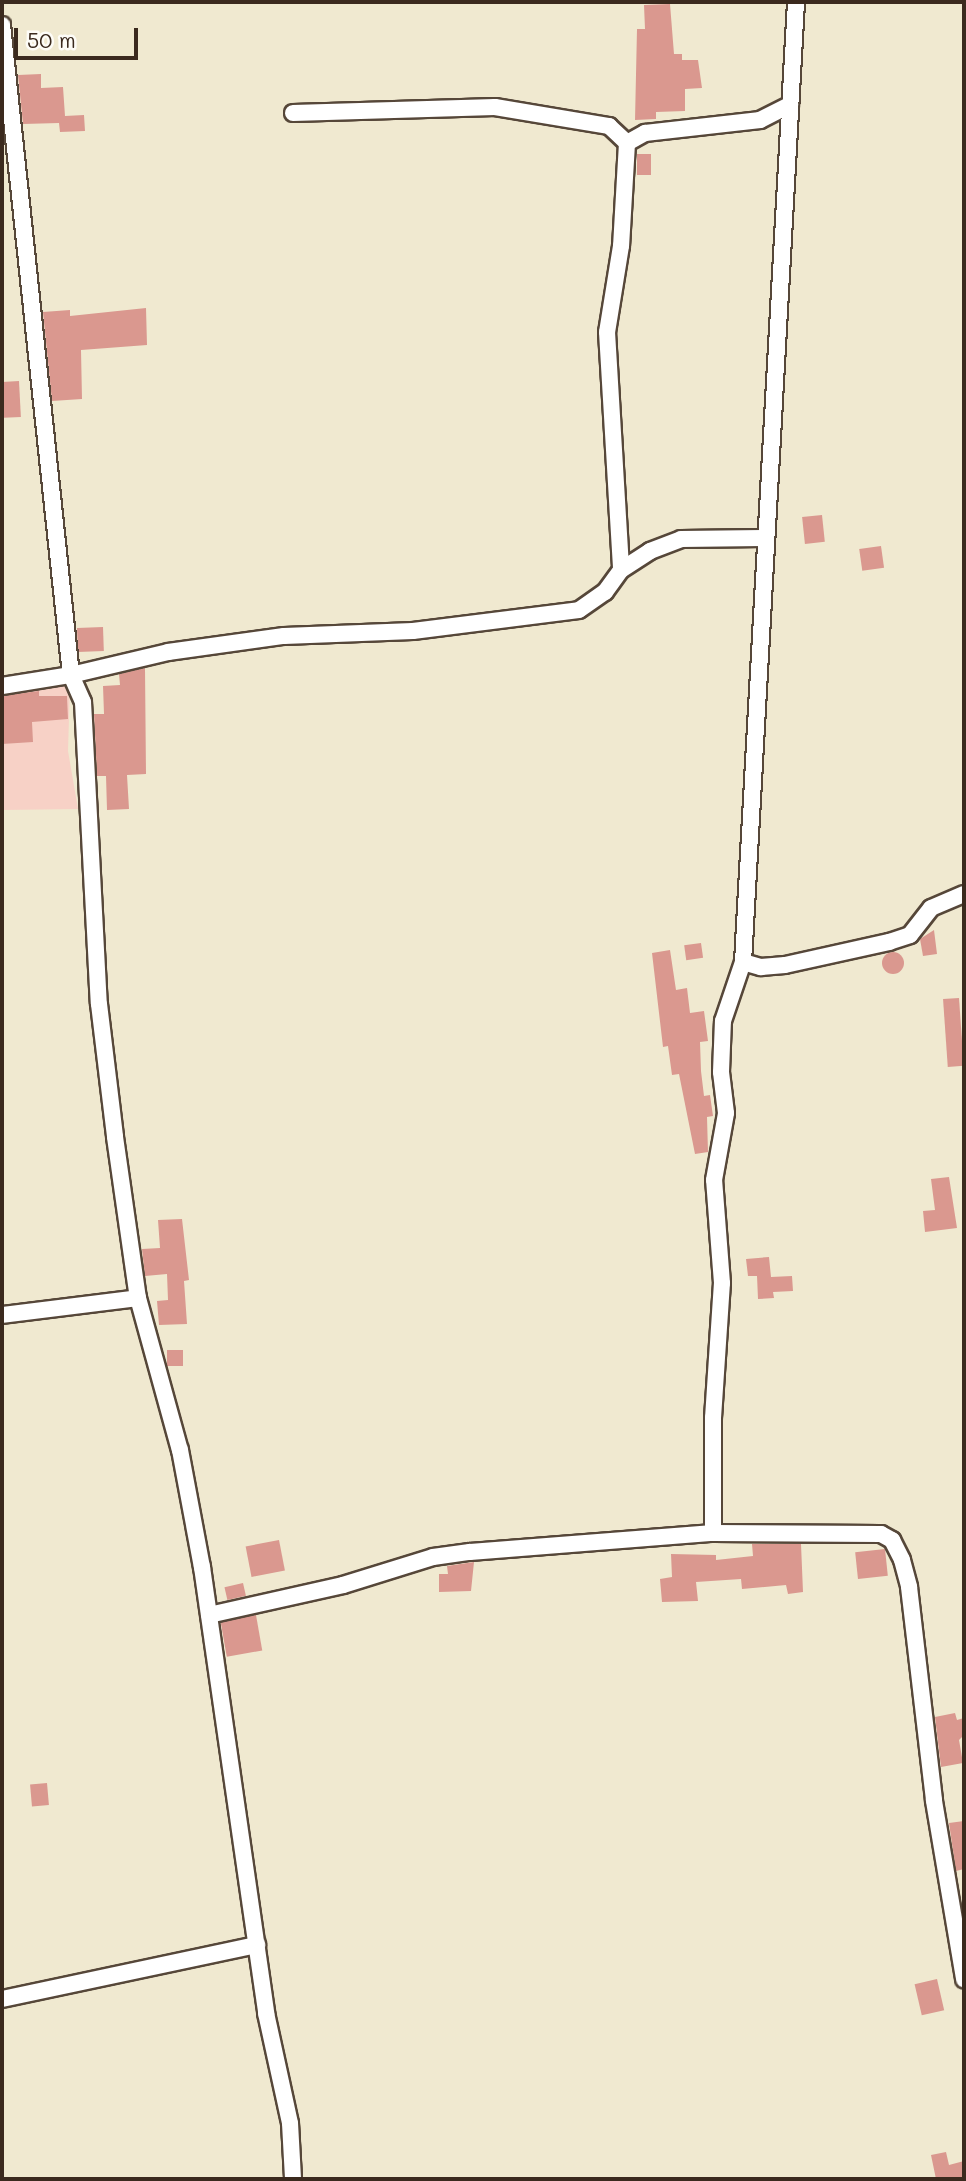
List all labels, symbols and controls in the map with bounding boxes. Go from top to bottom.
scale bar [18,14,142,58]
text: 50 m [27,26,76,53]

